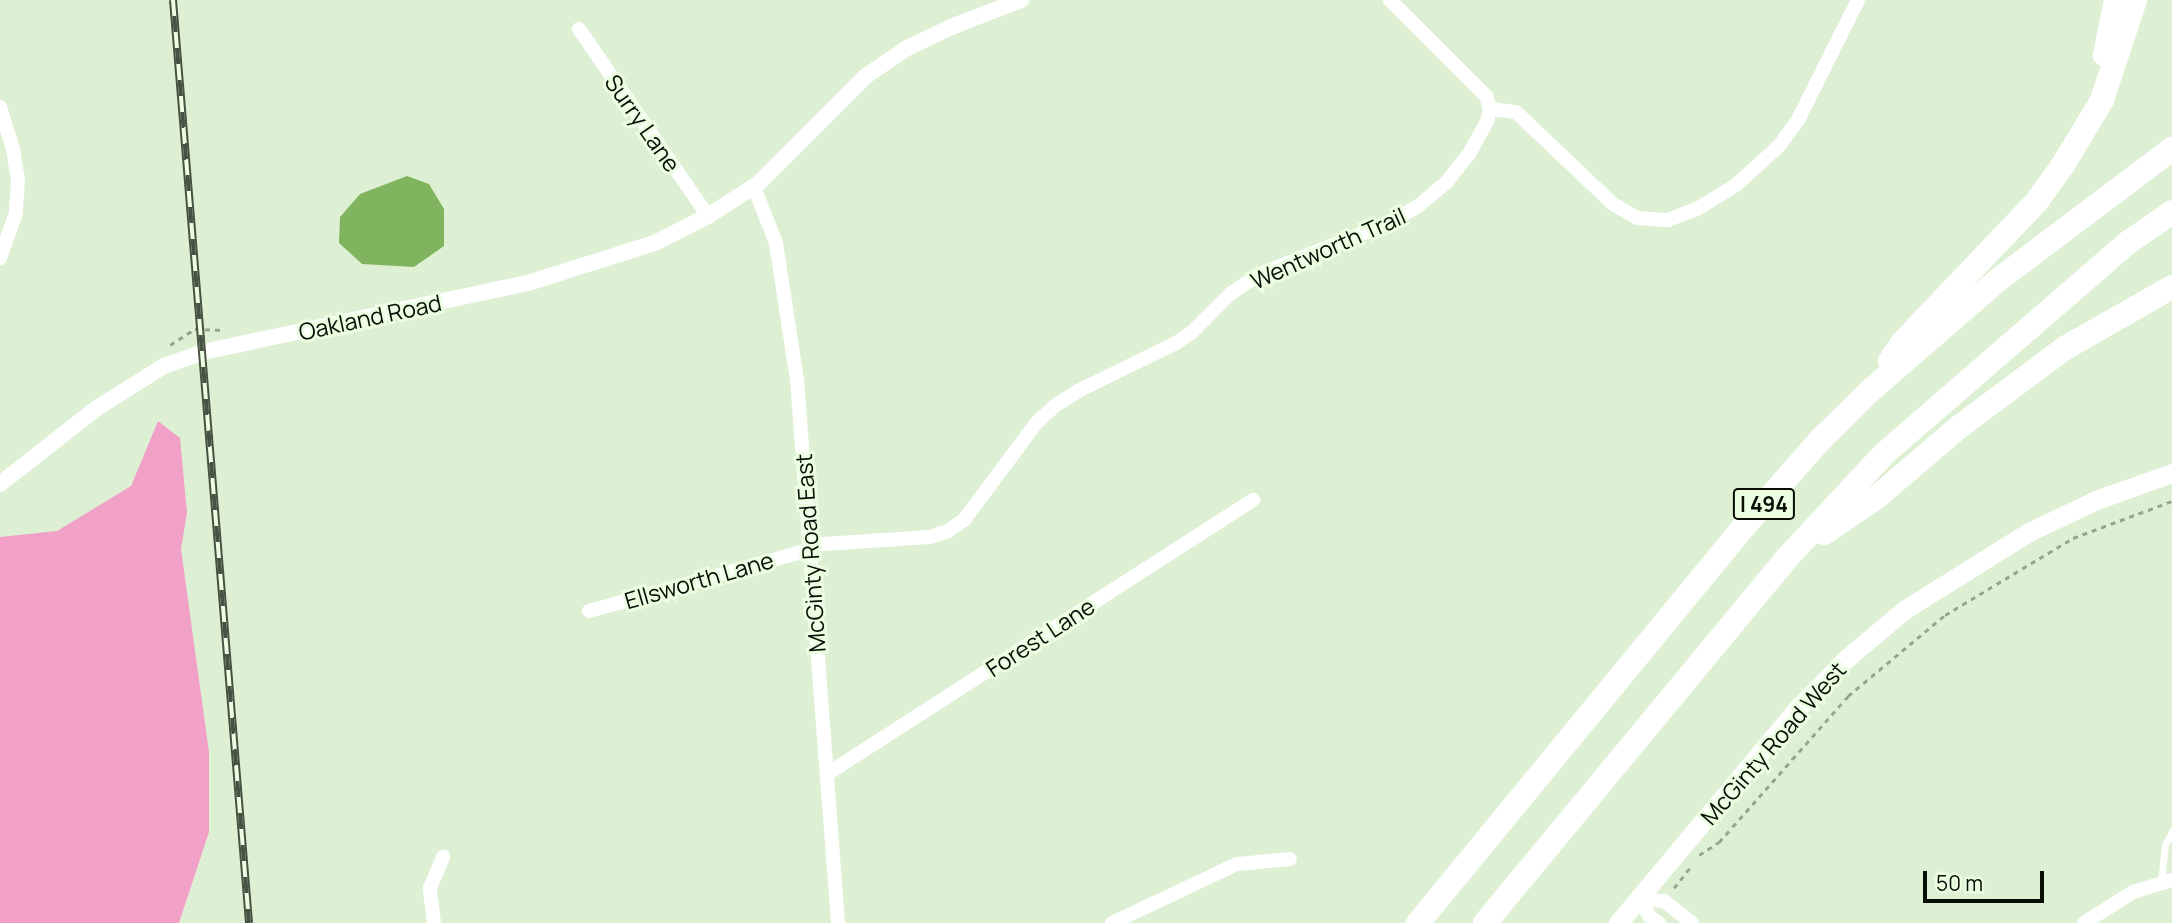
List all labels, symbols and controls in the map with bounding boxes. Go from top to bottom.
street label: Surry Lane [599,69,687,177]
street label: Wentworth Trail [1246,202,1410,294]
street label: Oakland Road [296,288,444,346]
street label: McGinty Road East [789,453,831,653]
road number: I 494 [1732,486,1796,522]
street label: Ellsworth Lane [621,546,777,614]
street label: Forest Lane [981,592,1099,682]
street label: McGinty Road West [1695,656,1851,830]
scale bar [1927,856,2048,900]
text: 50 m [1936,869,1983,897]

